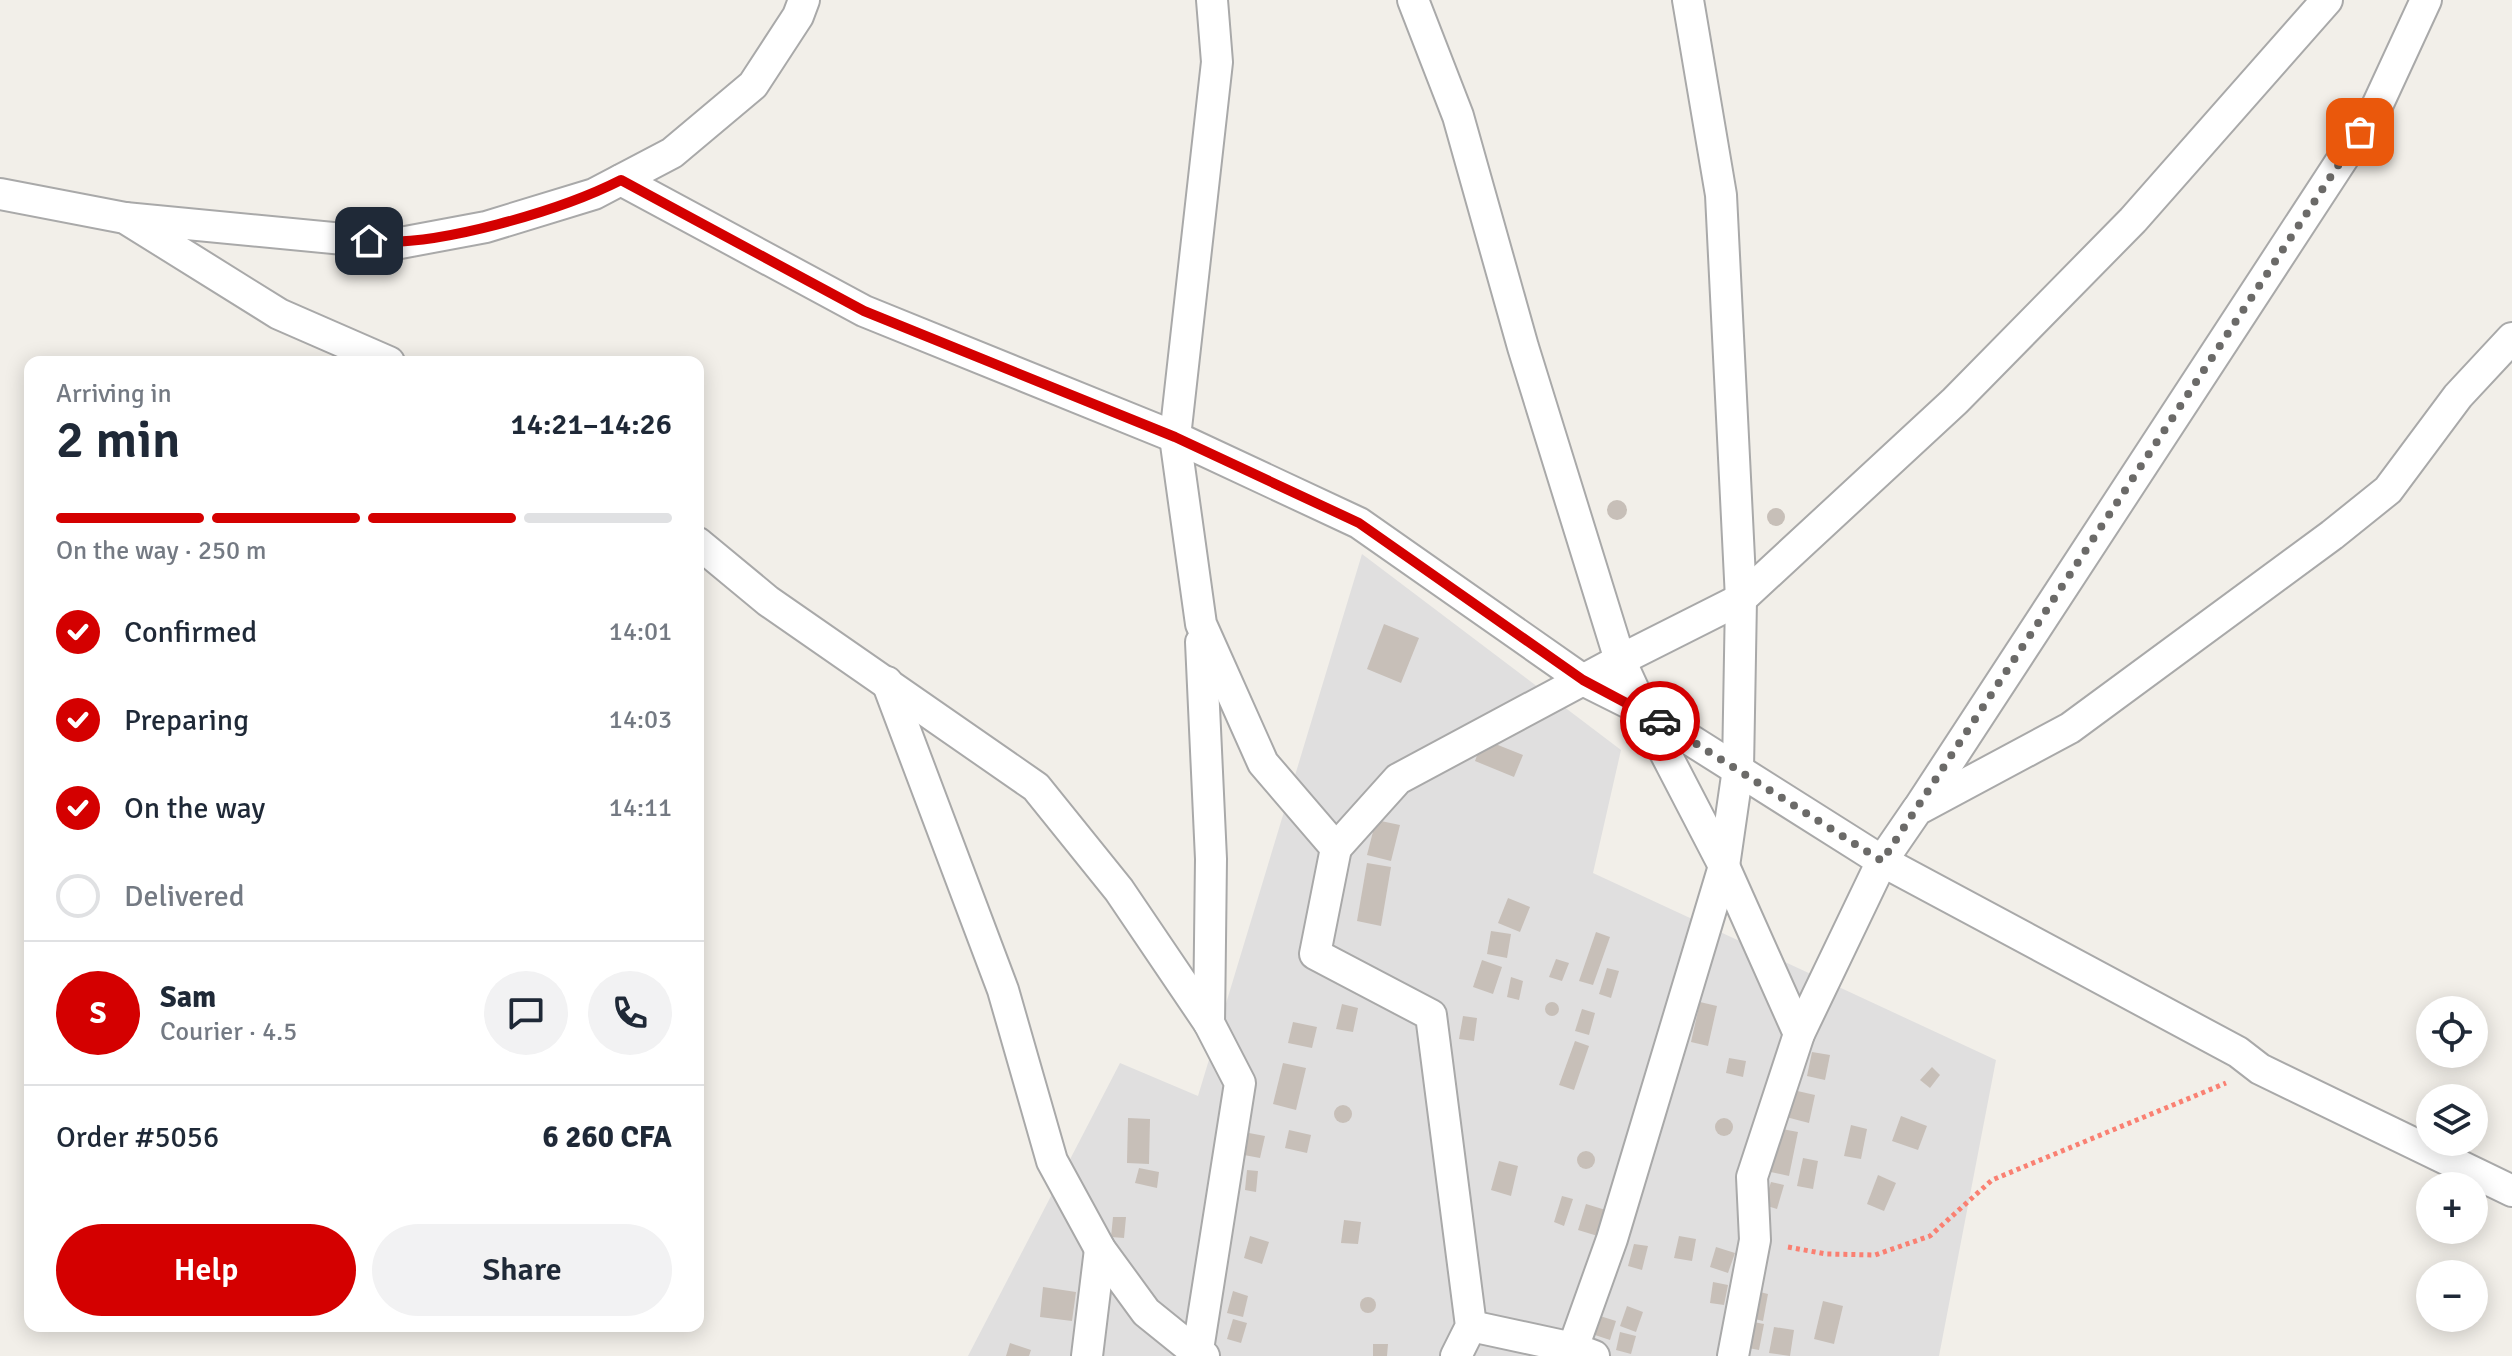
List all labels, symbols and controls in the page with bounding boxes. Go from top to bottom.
pin [2326,98,2394,166]
icon: bag [2338,110,2382,154]
pin [335,207,403,275]
icon: home [347,219,391,263]
text: Arriving in [56,378,172,410]
text: 14:21–14:26 [511,406,672,443]
text: 2 min [56,408,181,472]
text: On the way · 250 m [56,535,266,567]
icon: check [56,610,100,654]
text: Confirmed [124,614,257,651]
text: 14:01 [609,616,672,648]
courier [1620,681,1700,761]
icon: check [56,698,100,742]
icon: car [1638,699,1682,743]
text: Preparing [124,702,249,739]
text: 14:03 [609,704,672,736]
icon: check [56,786,100,830]
text: On the way [124,790,265,827]
text: 14:11 [609,792,672,824]
text: Delivered [124,878,245,915]
button: chat [484,971,568,1055]
button: phone [588,971,672,1055]
text: Sam [160,979,216,1016]
text: S [90,995,106,1032]
map controls [2416,996,2488,1332]
button: locate [2416,996,2488,1068]
text: Courier · 4.5 [160,1016,297,1048]
button: layers [2416,1084,2488,1156]
text: Order #5056 [56,1119,219,1156]
text: 6 260 CFA [542,1119,672,1156]
button: + [2416,1172,2488,1244]
button: Help [56,1224,356,1316]
button: Share [372,1224,672,1316]
button: − [2416,1260,2488,1332]

